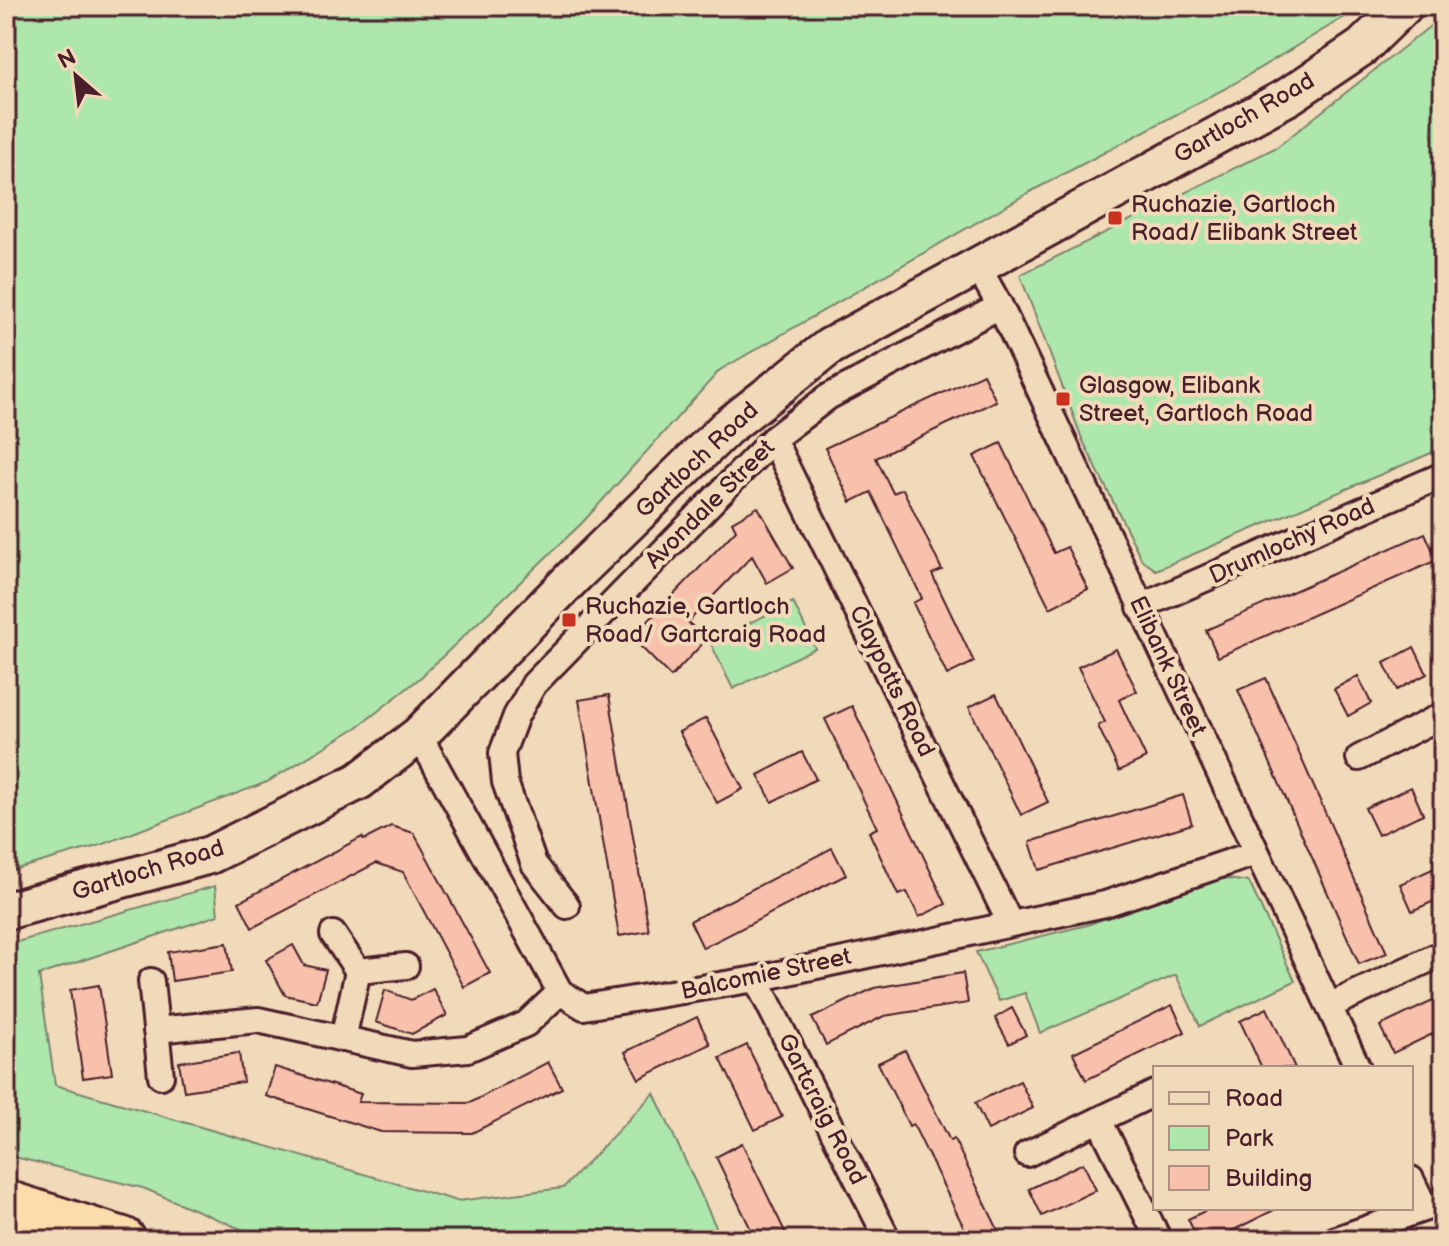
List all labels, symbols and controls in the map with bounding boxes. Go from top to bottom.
north arrow [36,36,116,116]
text: N [54,44,81,75]
street label: Gartloch Road [1169,66,1319,170]
place label: Ruchazie, Gartloch Road/ Elibank Street [1131,190,1358,247]
marker: Ruchazie, Gartloch Road/ Elibank Street [1106,209,1124,227]
place label: Glasgow, Elibank Street, Gartloch Road [1079,371,1313,428]
marker: Glasgow, Elibank Street, Gartloch Road [1054,390,1072,408]
street label: Gartloch Road [630,396,764,524]
street label: Avondale Street [639,433,781,575]
street label: Drumlochy Road [1205,492,1379,590]
street label: Elibank Street [1123,591,1213,741]
place label: Ruchazie, Gartloch Road/ Gartcraig Road [585,592,826,649]
street label: Claypotts Road [843,601,941,761]
marker: Ruchazie, Gartloch Road/ Gartcraig Road [560,611,578,629]
street label: Gartloch Road [69,833,227,907]
street label: Balcomie Street [678,942,854,1006]
street label: Gartcraig Road [771,1029,873,1189]
legend [1153,1066,1413,1210]
text: Road [1225,1084,1283,1113]
text: Park [1225,1124,1273,1153]
text: Building [1225,1164,1312,1193]

